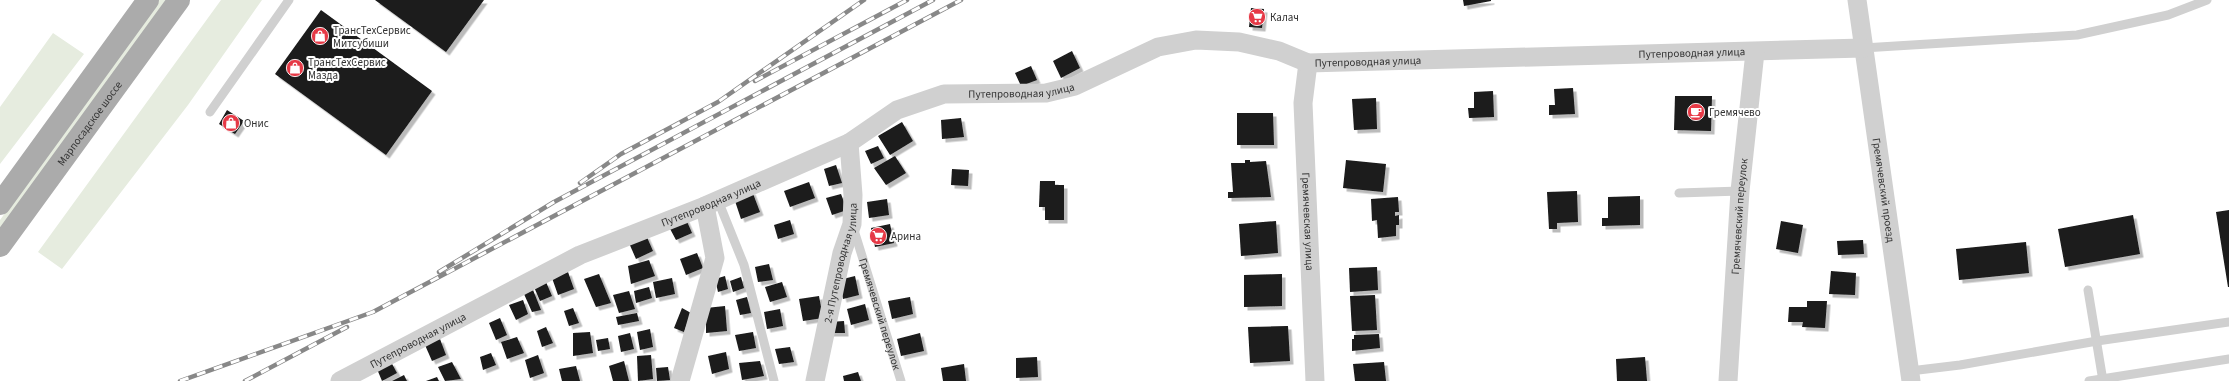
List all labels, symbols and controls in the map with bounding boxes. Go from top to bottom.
supermarket icon: Калач [1247,7,1267,27]
place label: Калач [1270,10,1299,25]
place label: ТрансТехСервис Митсубиши [333,23,411,51]
shop icon: ТрансТехСервис Митсубиши [310,26,330,46]
street label: Путепроводная улица [1638,44,1745,62]
street label: Путепроводная улица [1314,52,1422,70]
place label: ТрансТехСервис Мазда [308,55,386,83]
shop icon: ТрансТехСервис Мазда [285,58,305,78]
street label: Марпосадское шоссе [54,77,126,168]
street label: Путепроводная улица [968,79,1076,101]
cafe icon: Гремячево [1686,102,1706,122]
place label: Гремячево [1709,105,1761,120]
shop icon: Онис [221,113,241,133]
place label: Онис [244,116,269,131]
street label: Гремячевский проезд [1869,137,1899,243]
street label: Гремячевский переулок [1727,157,1751,275]
street label: Гремячевская улица [1299,172,1318,271]
street label: Путепроводная улица [659,175,763,230]
street label: 2-я Путепроводная улица [820,203,860,325]
supermarket icon: Арина [868,226,888,246]
place label: Арина [891,229,921,244]
street label: Гремячевский переулок [856,256,905,372]
street label: Путепроводная улица [367,309,469,372]

